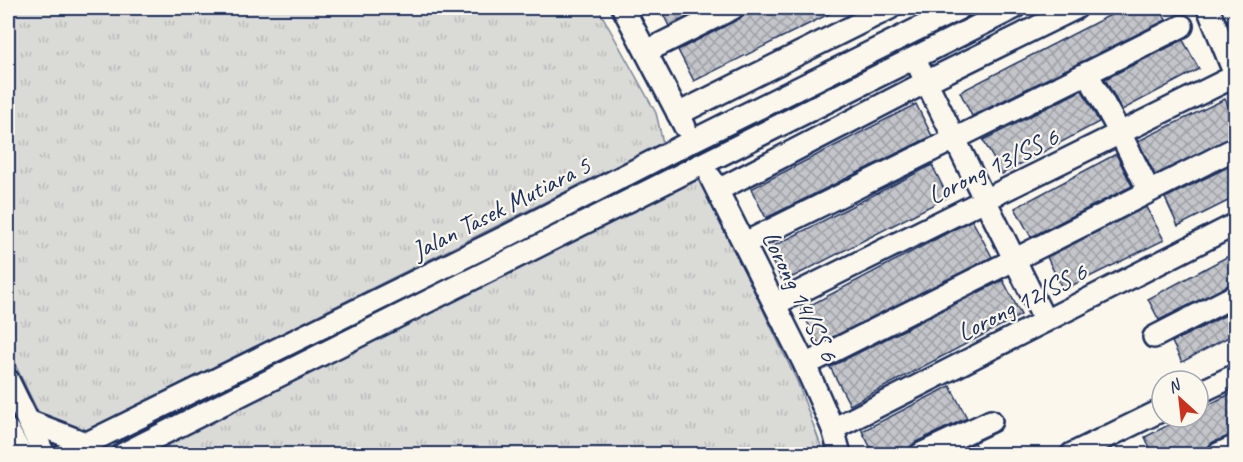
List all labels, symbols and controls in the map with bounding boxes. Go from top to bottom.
street label: Lorong 13/SS 6 [922,120,1065,212]
street label: Jalan Tasek Mutiara 5 [404,148,597,268]
street label: Lorong 14/SS 6 [754,225,846,368]
street label: Lorong 12/SS 6 [952,255,1094,349]
north arrow [1150,369,1210,429]
text: N [1165,374,1185,398]

